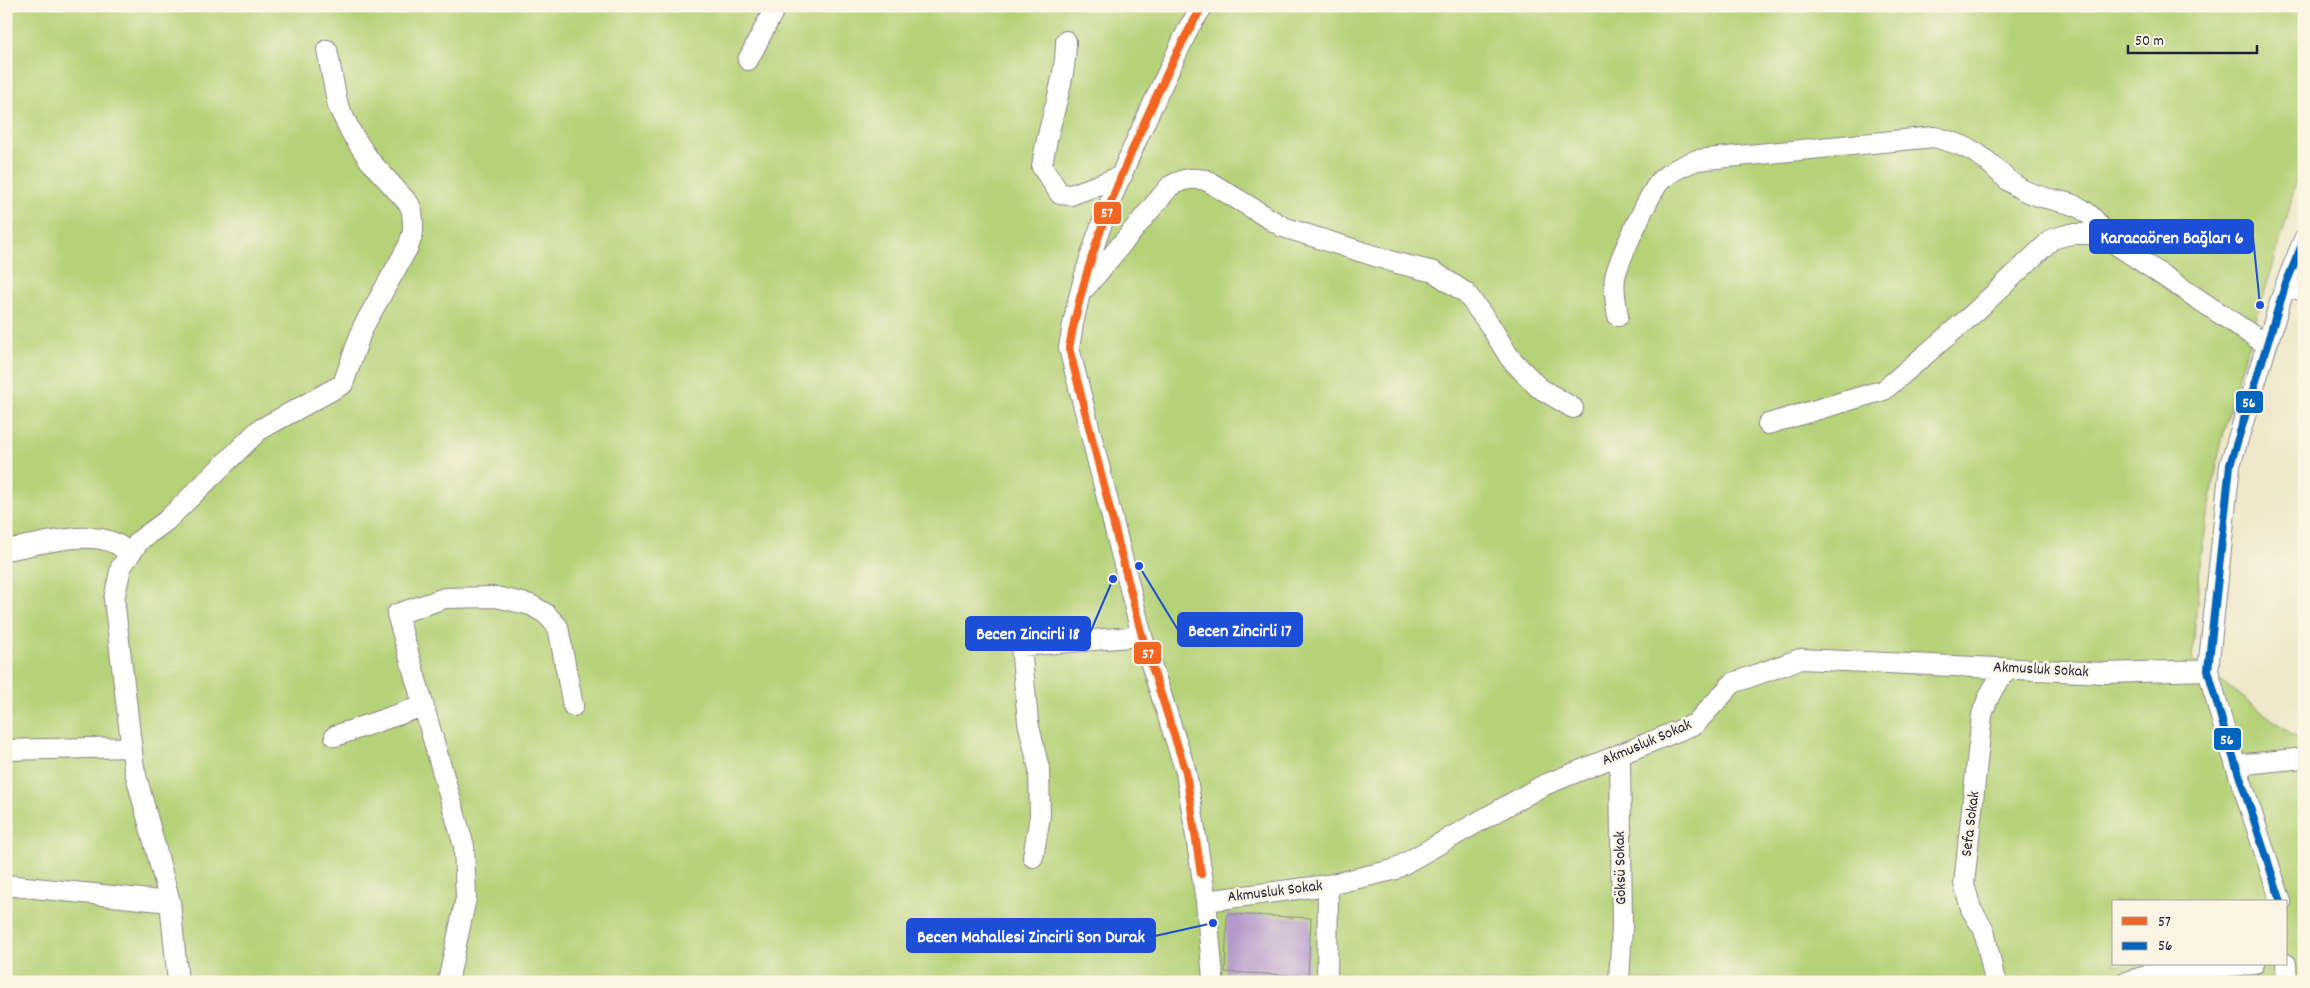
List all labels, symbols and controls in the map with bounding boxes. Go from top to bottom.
scale bar [2128,22,2256,54]
text: 50 m [2135,31,2164,53]
line badge: 57 [1093,201,1122,225]
text: 57 [1101,204,1114,224]
callout: Karacaören Bağları 6 [2090,220,2253,253]
text: Karacaören Bağları 6 [2100,227,2244,252]
line badge: 56 [2235,390,2264,414]
text: 56 [2242,394,2256,414]
callout: Becen Zincirli 17 [1178,613,1302,646]
callout: Becen Zincirli 18 [966,617,1090,650]
text: Becen Zincirli 17 [1188,620,1292,645]
text: Becen Zincirli 18 [976,623,1080,648]
line badge: 57 [1133,641,1162,665]
text: 57 [1142,645,1155,665]
street label: Akmusluk Sokak [1993,656,2089,684]
street label: Akmusluk Sokak [1598,714,1696,772]
line badge: 56 [2213,727,2242,751]
text: 56 [2220,731,2234,751]
street label: Sefa Sokak [1956,790,1986,858]
street label: Göksü Sokak [1609,831,1633,905]
street label: Akmusluk Sokak [1226,875,1324,909]
legend [2112,900,2288,966]
text: 57 [2158,912,2171,934]
callout: Becen Mahallesi Zincirli Son Durak [907,919,1155,952]
text: Becen Mahallesi Zincirli Son Durak [917,926,1145,951]
text: 56 [2158,936,2172,958]

